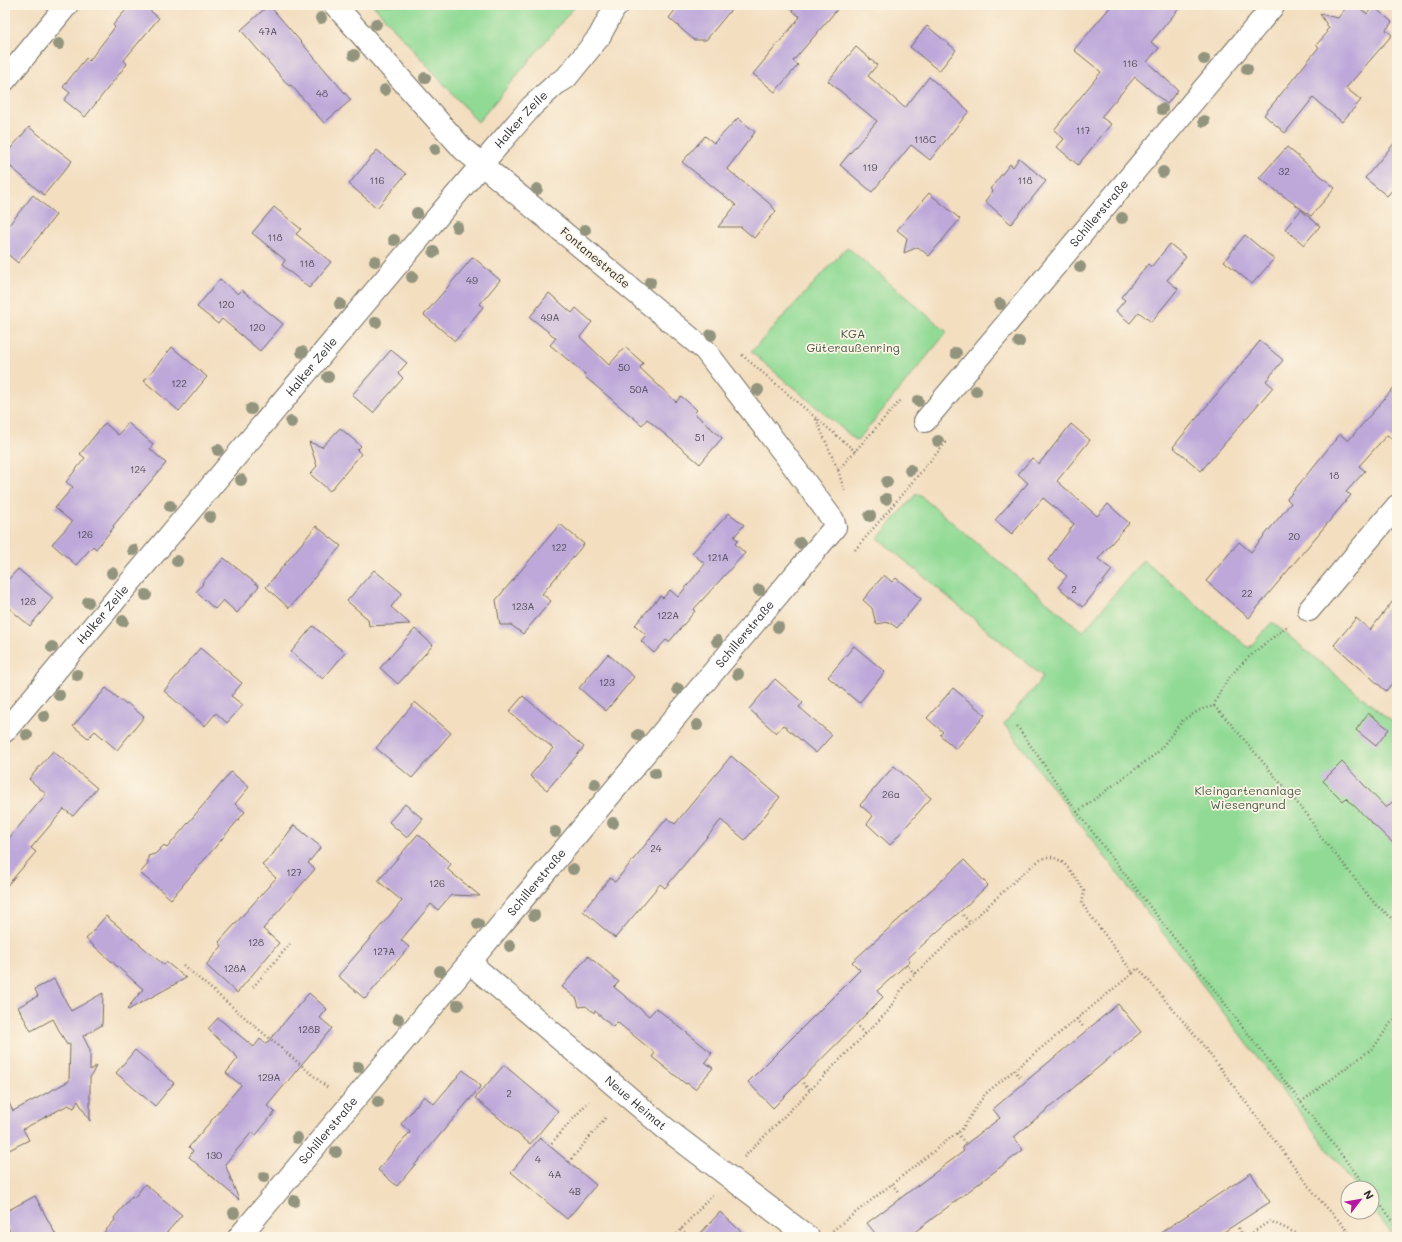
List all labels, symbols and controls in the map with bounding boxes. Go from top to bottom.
house number: 47A [259,24,277,38]
house number: 116 [1123,56,1137,70]
house number: 48 [316,86,328,100]
street label: Halker Zeile [490,87,550,151]
house number: 117 [1076,123,1091,137]
house number: 118C [914,132,936,146]
house number: 119 [863,160,878,174]
house number: 32 [1278,164,1290,178]
house number: 116 [370,173,384,187]
house number: 118 [1018,173,1033,187]
street label: Schillerstraße [1065,176,1131,250]
street label: Fontanestraße [557,223,634,291]
house number: 118 [268,230,283,244]
house number: 118 [300,256,315,270]
house number: 49 [466,273,478,287]
house number: 120 [218,297,234,311]
house number: 49A [541,310,559,324]
house number: 120 [249,320,265,334]
park label: KGA Güteraußenring [806,325,900,355]
street label: Halker Zeile [281,333,340,399]
house number: 50 [618,360,630,374]
house number: 122 [171,376,187,390]
house number: 50A [630,382,649,396]
house number: 51 [695,430,705,444]
house number: 124 [130,462,146,476]
house number: 18 [1329,468,1339,482]
house number: 126 [77,527,93,541]
house number: 20 [1288,529,1300,543]
house number: 122 [551,540,567,554]
house number: 121A [707,550,729,564]
street label: Halker Zeile [73,581,132,647]
house number: 2 [1071,582,1077,596]
house number: 22 [1241,586,1253,600]
house number: 128 [20,594,36,608]
street label: Schillerstraße [711,596,777,671]
house number: 123A [512,599,534,613]
house number: 122A [657,608,679,622]
house number: 123 [599,675,615,689]
park label: Kleingartenanlage Wiesengrund [1195,782,1301,812]
house number: 26a [882,787,900,801]
house number: 24 [650,841,662,855]
street label: Schillerstraße [503,845,569,919]
house number: 127 [286,865,302,879]
house number: 126 [429,876,445,890]
house number: 128 [248,935,264,949]
house number: 127A [373,944,395,958]
house number: 128A [223,961,247,975]
house number: 128B [298,1022,320,1036]
house number: 129A [258,1070,281,1084]
street label: Neue Heimat [602,1072,671,1133]
house number: 2 [506,1086,512,1100]
street label: Schillerstraße [295,1093,361,1167]
house number: 130 [206,1148,222,1162]
house number: 4 [535,1152,541,1166]
house number: 4A [549,1167,561,1181]
north arrow [1340,1180,1380,1220]
house number: 4B [569,1184,581,1198]
text: N [1360,1187,1378,1202]

